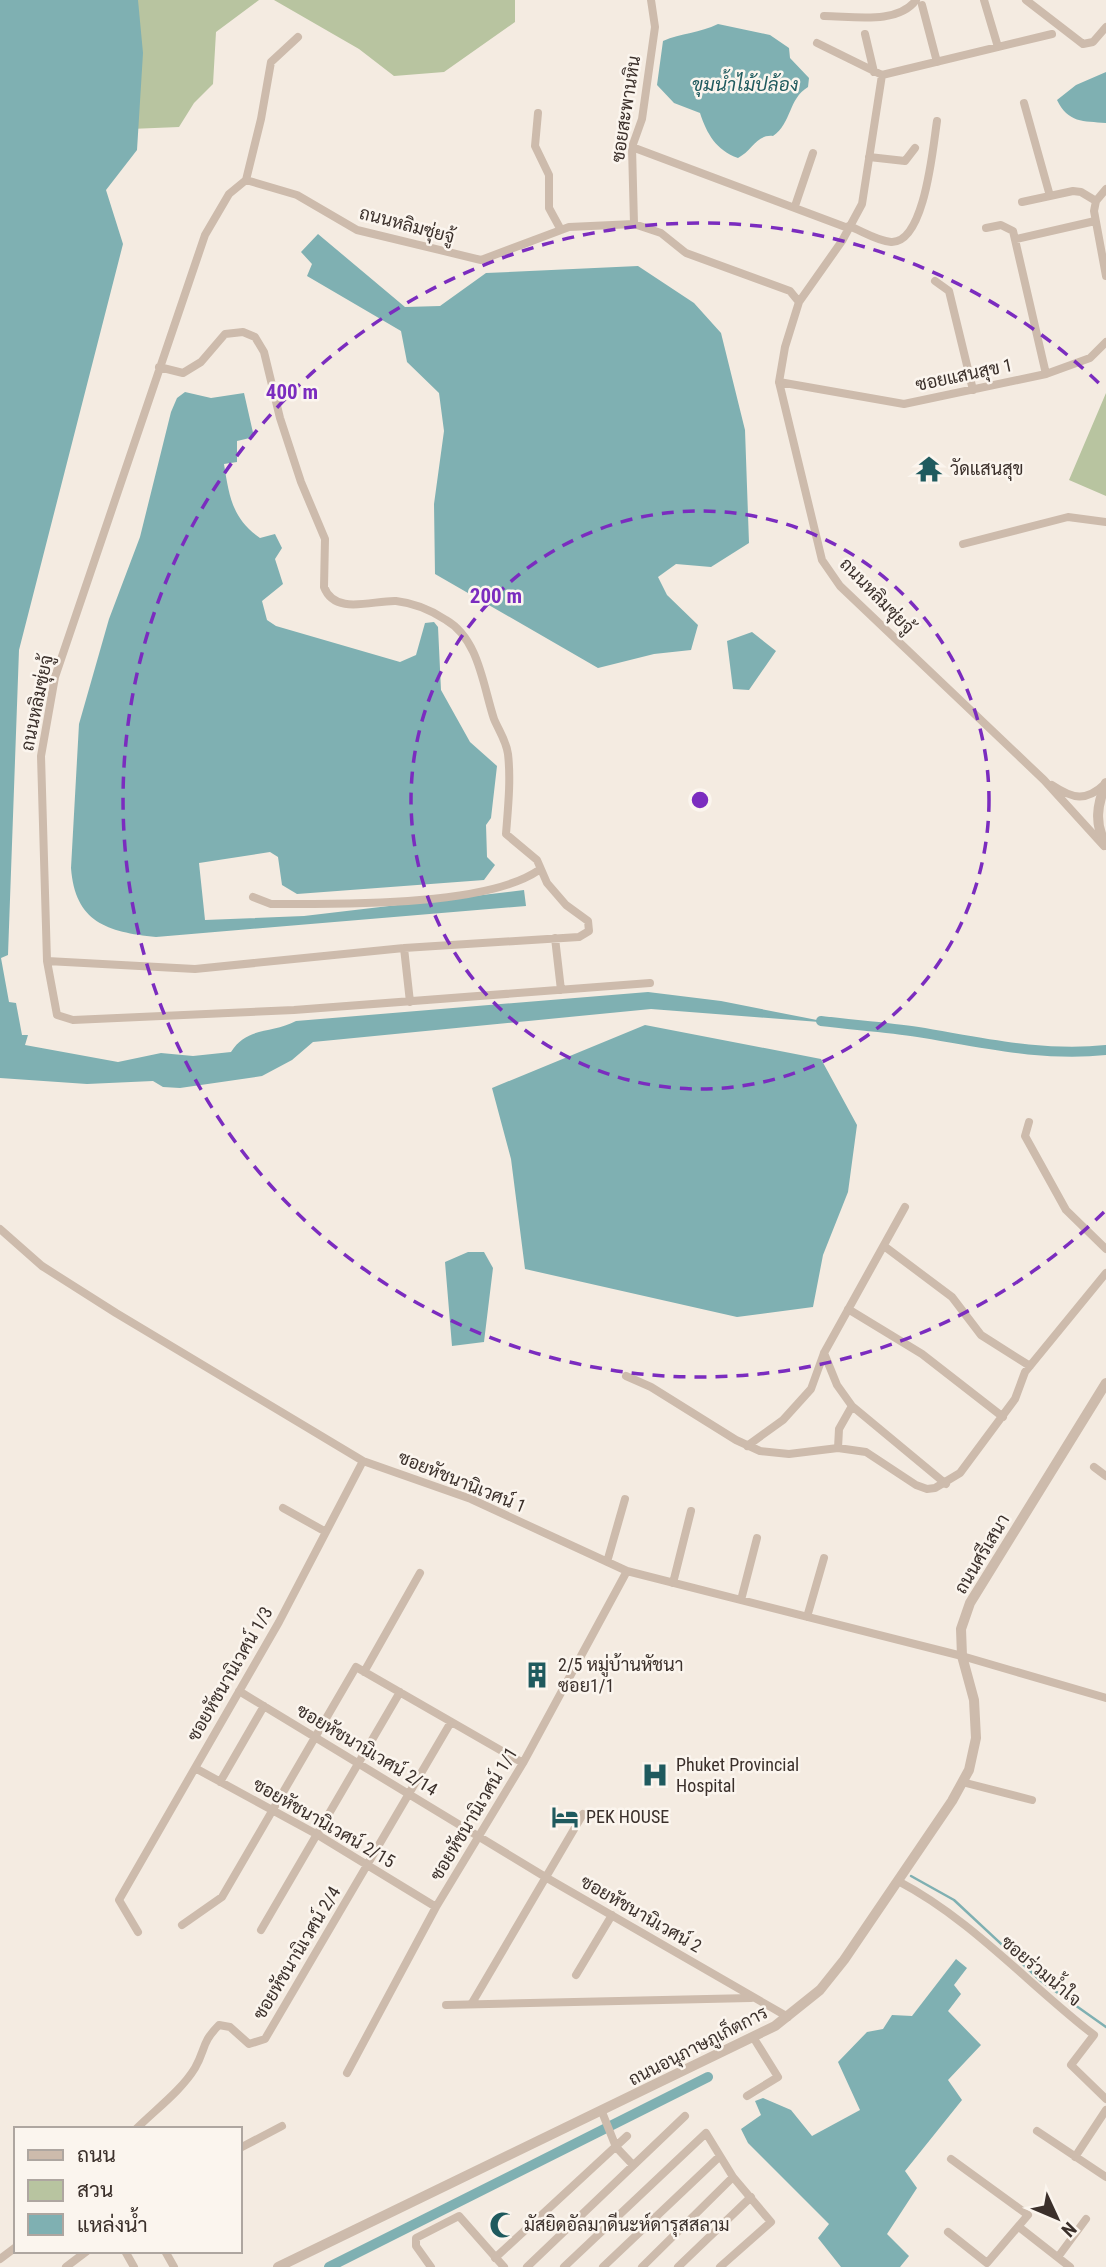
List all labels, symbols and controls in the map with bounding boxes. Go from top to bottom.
street label: ซอยสะพานหิน [607,54,644,164]
water label: ขุมน้ำไม้ปล้อง [692,69,799,97]
street label: ถนนหลิมซุ่ยจู้ [356,201,458,250]
street label: ซอยแสนสุข 1 [914,354,1015,397]
text: 400 m [266,380,318,404]
temple icon: วัดแสนสุข [914,454,944,484]
place label: วัดแสนสุข [950,458,1023,481]
street label: ถนนหลิมซุ่ยจู้ [834,553,920,641]
text: 200 m [470,584,522,608]
street label: ถนนหลิมซุ่ยจู้ [15,652,60,754]
centre of rings [688,788,712,812]
street label: ซอยหัชนานิเวศน์ 1 [395,1444,530,1517]
street label: ถนนศรีเสนา [948,1509,1014,1597]
street label: ซอยหัชนานิเวศน์ 1/3 [181,1602,277,1745]
place label: 2/5 หมู่บ้านหัชนา ซอย1/1 [558,1653,683,1696]
building icon: 2/5 หมู่บ้านหัชนา ซอย1/1 [522,1660,552,1690]
street label: ซอยหัชนานิเวศน์ 2/14 [293,1698,443,1800]
street label: ซอยหัชนานิเวศน์ 1/1 [424,1742,522,1884]
place label: Phuket Provincial Hospital [676,1754,799,1796]
hospital icon: Phuket Provincial Hospital [640,1760,670,1790]
street label: ซอยหัชนานิเวศน์ 2/15 [249,1772,400,1872]
hotel icon: PEK HOUSE [550,1802,580,1832]
place label: PEK HOUSE [586,1806,669,1827]
street label: ซอยหัชนานิเวศน์ 2 [577,1869,707,1957]
street label: ซอยหัชนานิเวศน์ 2/4 [247,1881,345,2023]
street label: ซอยร่วมน้ำใจ [997,1927,1089,2010]
street label: ถนนอนุภาษภูเก็ตการ [623,1999,772,2092]
legend [14,2127,242,2253]
text: ถนน [77,2143,116,2167]
text: สวน [77,2178,113,2202]
north arrow [1022,2183,1092,2253]
text: แหล่งน้ำ [77,2207,148,2237]
mosque icon: มัสยิดอัลมาดีนะห์ดารุสสลาม [488,2210,518,2240]
place label: มัสยิดอัลมาดีนะห์ดารุสสลาม [524,2212,730,2237]
text: N [1057,2217,1081,2242]

